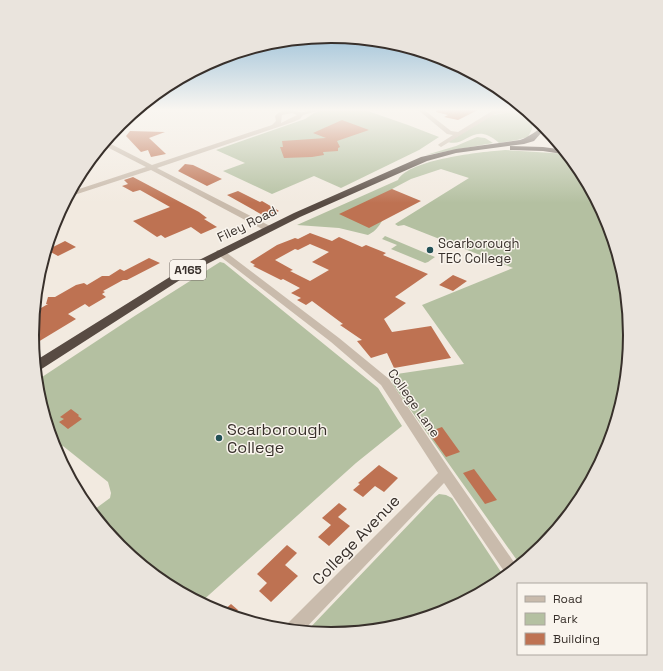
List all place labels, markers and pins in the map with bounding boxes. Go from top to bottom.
place label: Scarborough TEC College [438,235,520,267]
marker: Scarborough TEC College [425,245,435,255]
place label: Scarborough College [227,419,327,458]
marker: Scarborough College [214,433,224,443]

